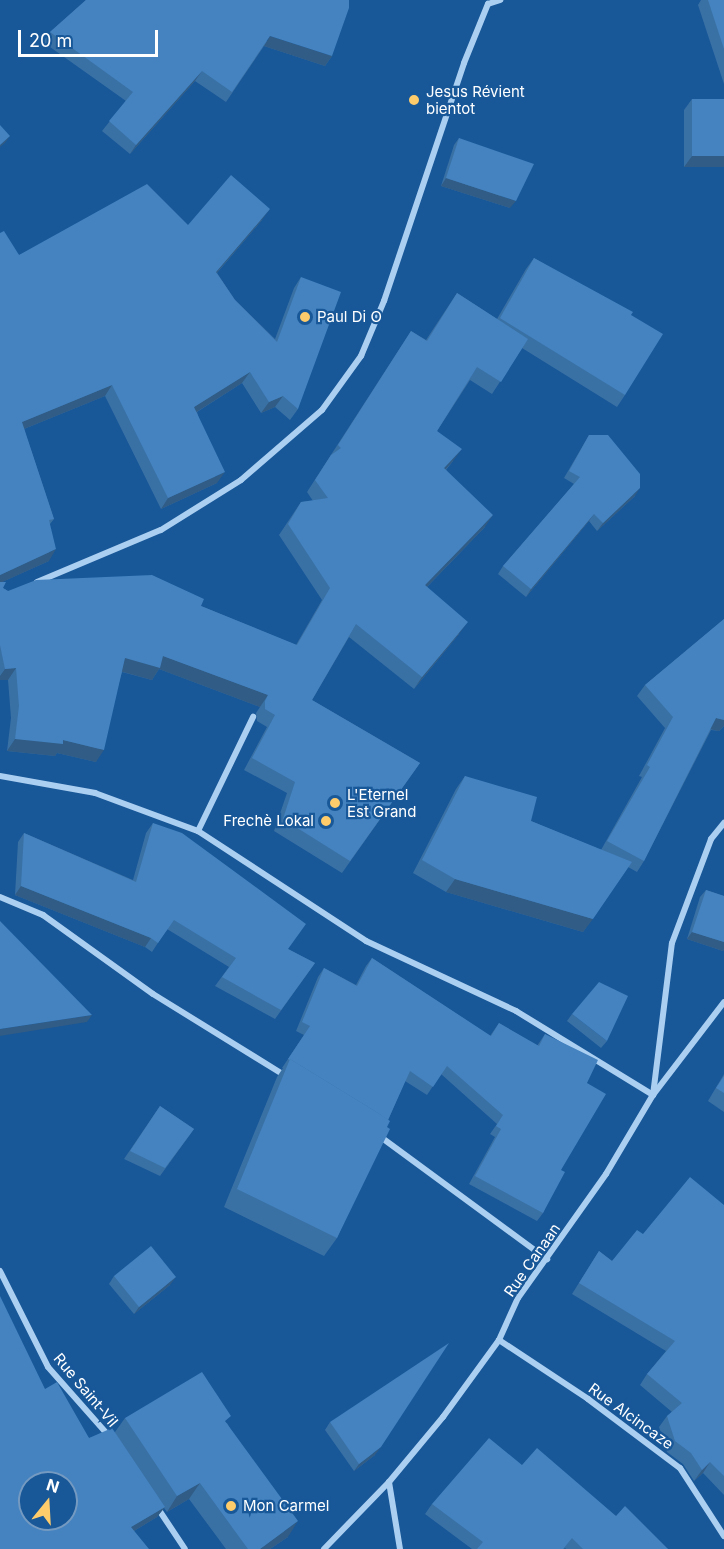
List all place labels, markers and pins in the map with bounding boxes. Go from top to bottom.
place label: Jesus Révient bientot [426,82,525,117]
marker: Jesus Révient bientot [407,93,421,107]
place label: Paul Di O [317,308,382,326]
marker: Paul Di O [298,310,312,324]
place label: L'Eternel Est Grand [347,785,416,820]
marker: L'Eternel Est Grand [328,796,342,810]
place label: Frechè Lokal [223,812,314,830]
marker: Frechè Lokal [319,814,333,828]
place label: Mon Carmel [243,1497,329,1515]
marker: Mon Carmel [224,1499,238,1513]

